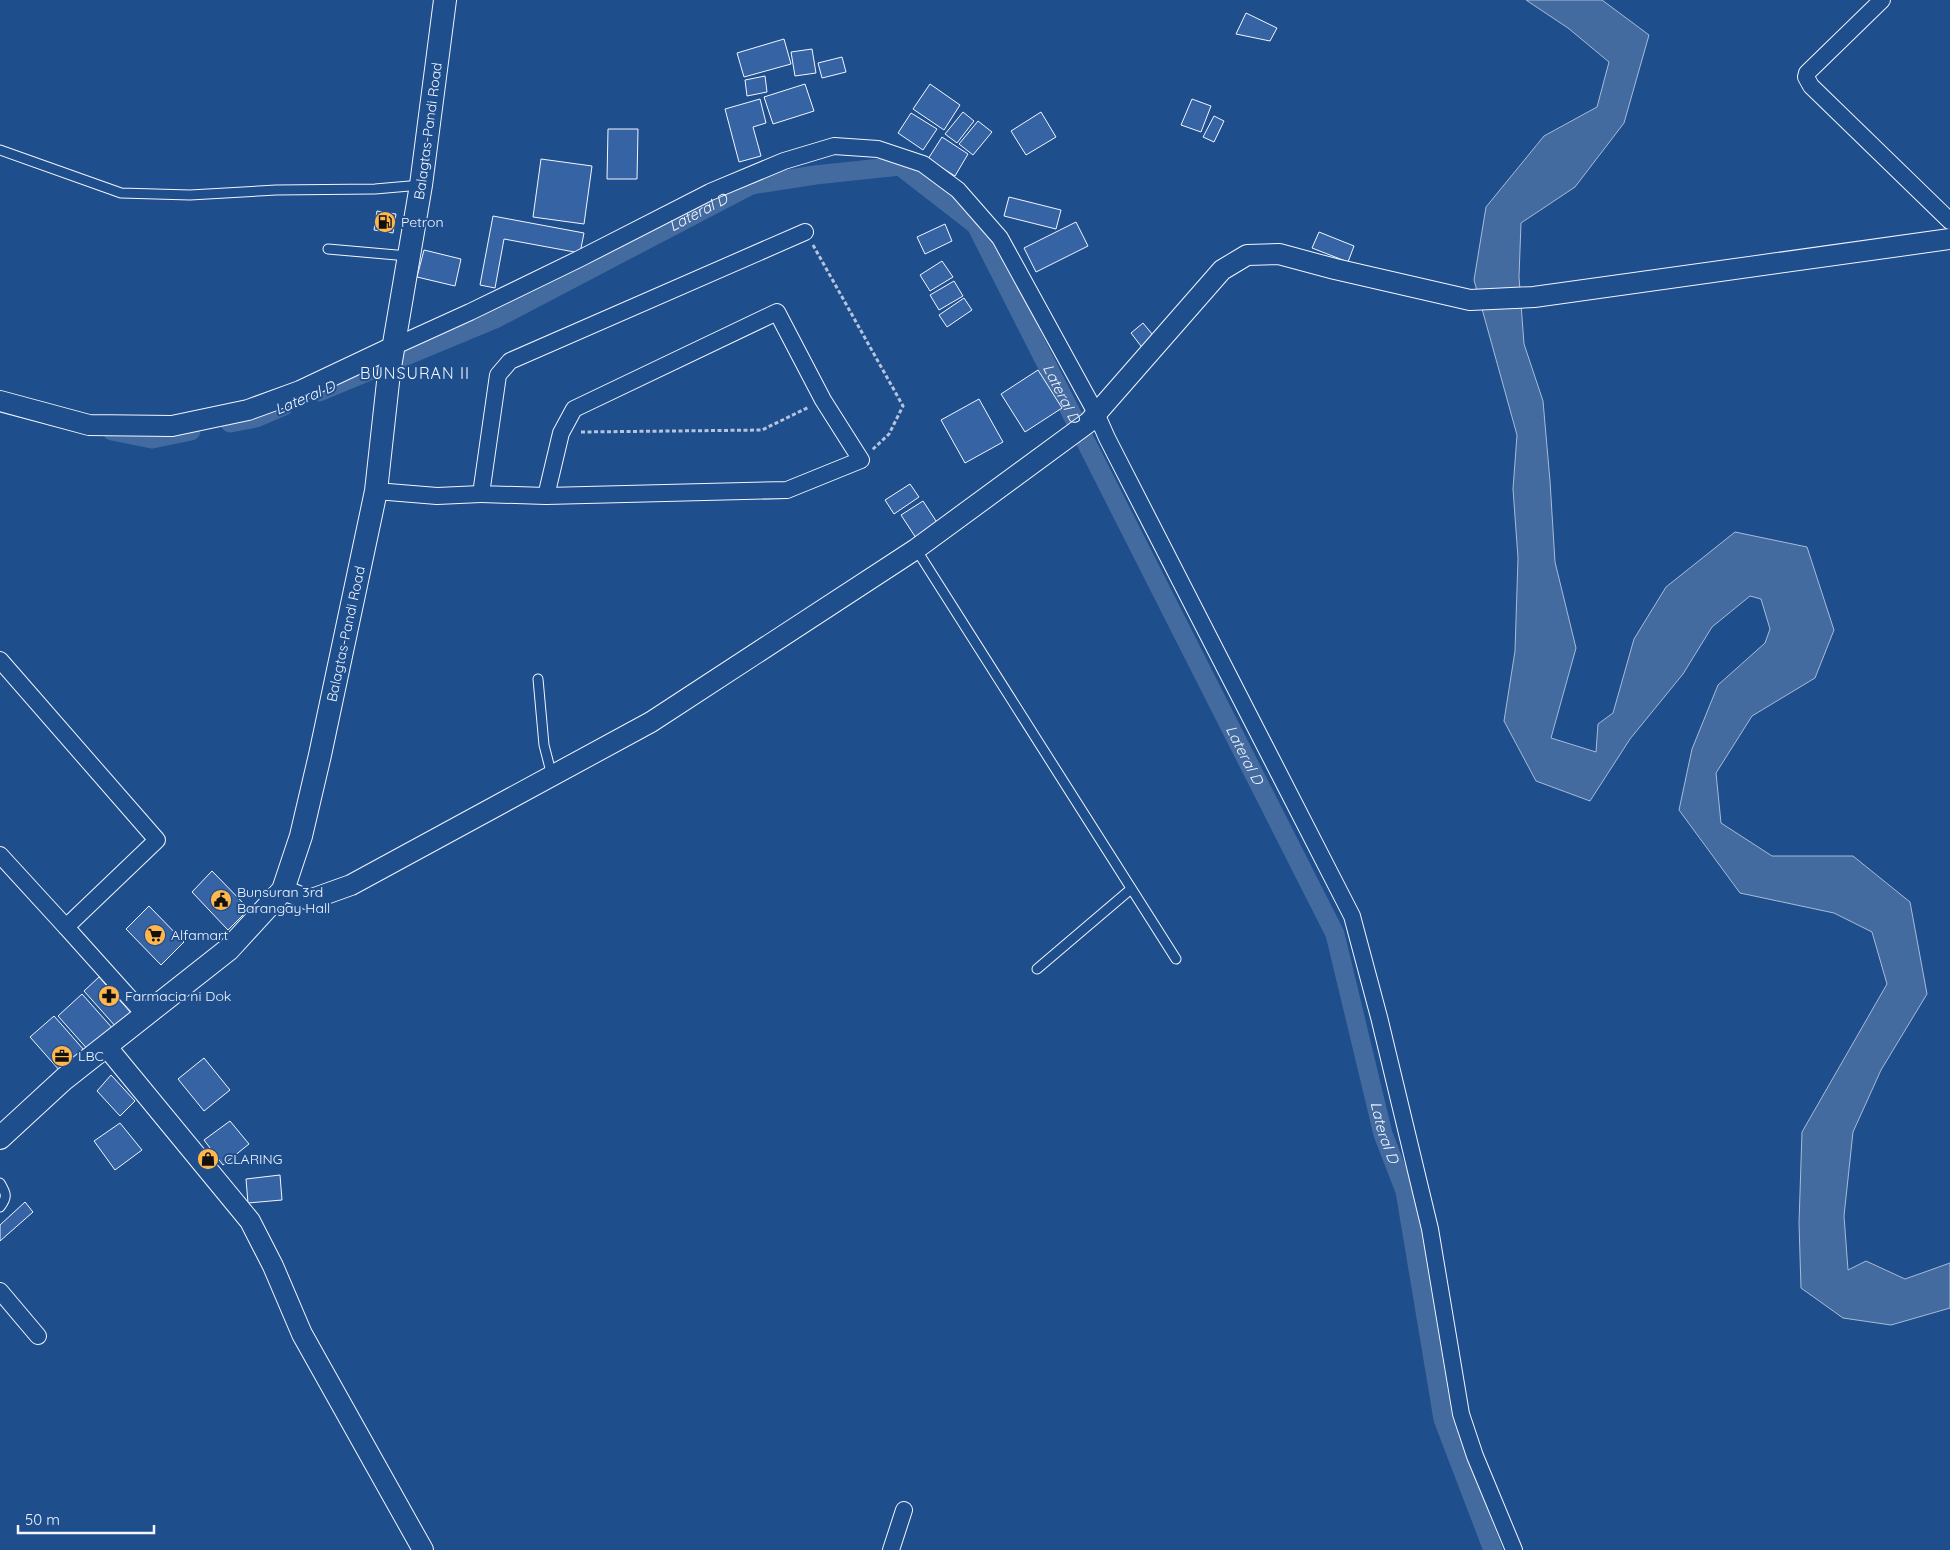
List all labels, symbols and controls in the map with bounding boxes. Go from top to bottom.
street label: Balagtas-Pandi Road [410,61,446,201]
water label: Lateral D [665,188,732,235]
fuel station icon: Petron [373,210,397,234]
place label: Petron [401,213,444,231]
water label: Lateral D [1039,361,1085,427]
district label: BUNSURAN II [360,363,470,383]
water label: Lateral D [272,376,339,419]
street label: Balagtas-Pandi Road [323,564,369,703]
water label: Lateral D [1222,722,1268,789]
place label: Bunsuran 3rd Barangay Hall [237,883,330,917]
public building icon: Bunsuran 3rd Barangay Hall [209,888,233,912]
supermarket icon: Alfamart [143,923,167,947]
place label: Alfamart [171,926,228,944]
pharmacy icon: Farmacia ni Dok [97,984,121,1008]
place label: Farmacia ni Dok [125,987,231,1005]
office icon: LBC [50,1044,74,1068]
place label: LBC [78,1047,104,1065]
water label: Lateral D [1367,1099,1404,1167]
shop icon: CLARING [196,1147,220,1171]
place label: CLARING [224,1150,282,1168]
scale bar [18,1502,154,1534]
text: 50 m [25,1510,60,1529]

